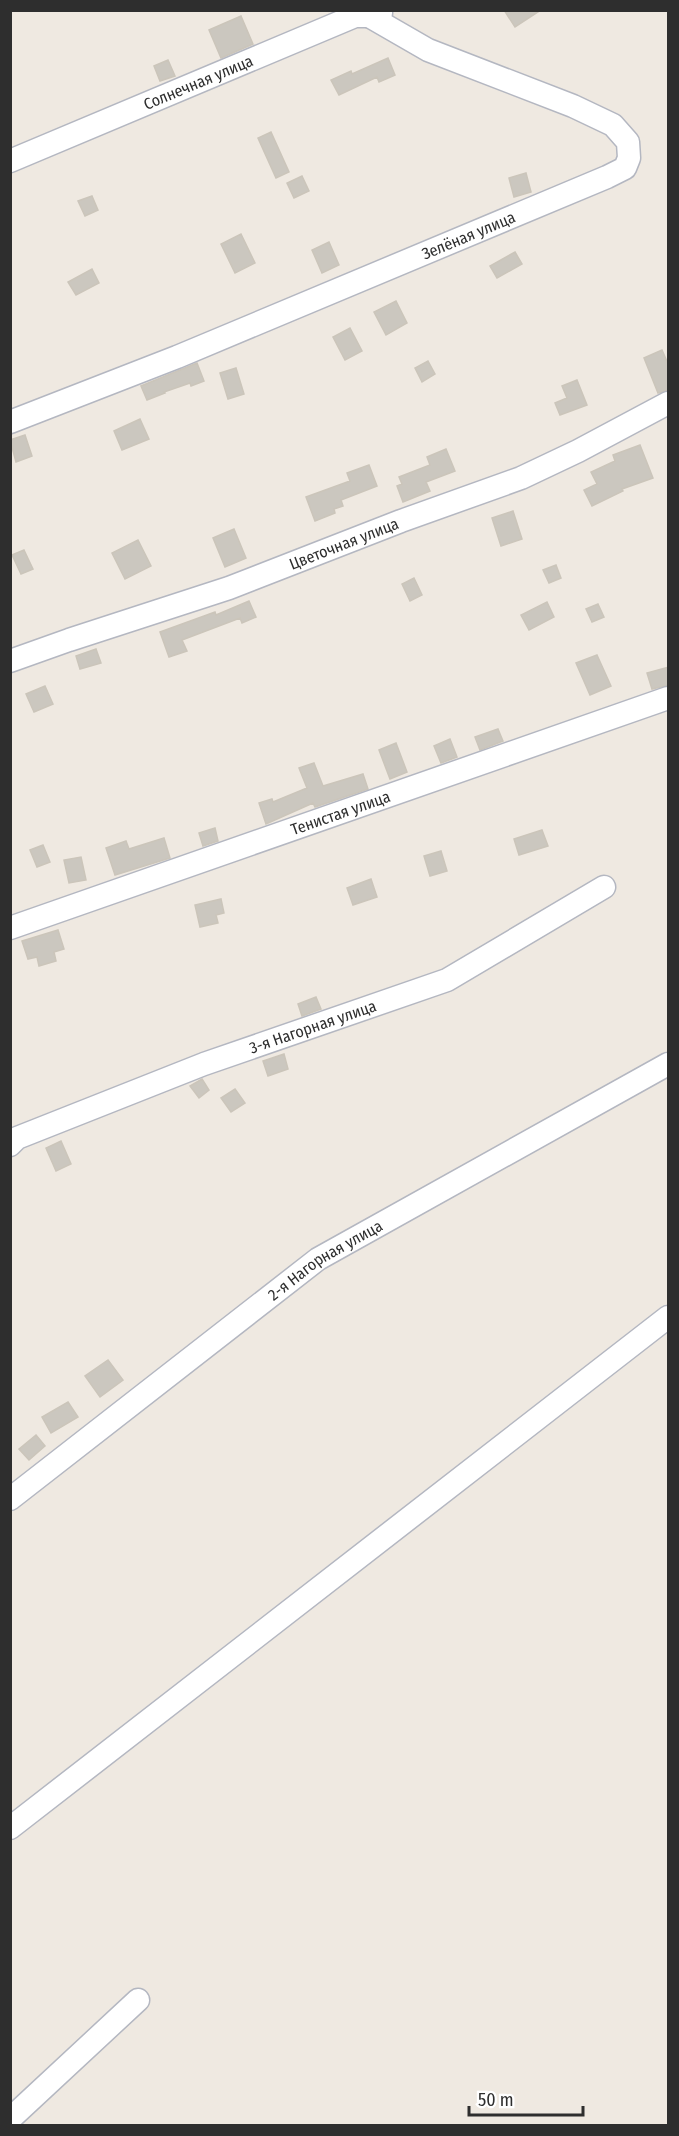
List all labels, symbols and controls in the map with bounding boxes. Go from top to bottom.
street label: Солнечная улица [141,51,256,114]
street label: Зелёная улица [419,207,518,264]
street label: Цветочная улица [287,514,401,574]
street label: Тенистая улица [288,787,393,839]
street label: 3-я Нагорная улица [247,996,379,1058]
street label: 2-я Нагорная улица [264,1216,386,1304]
scale bar [469,2079,583,2117]
text: 50 m [478,2089,514,2111]

